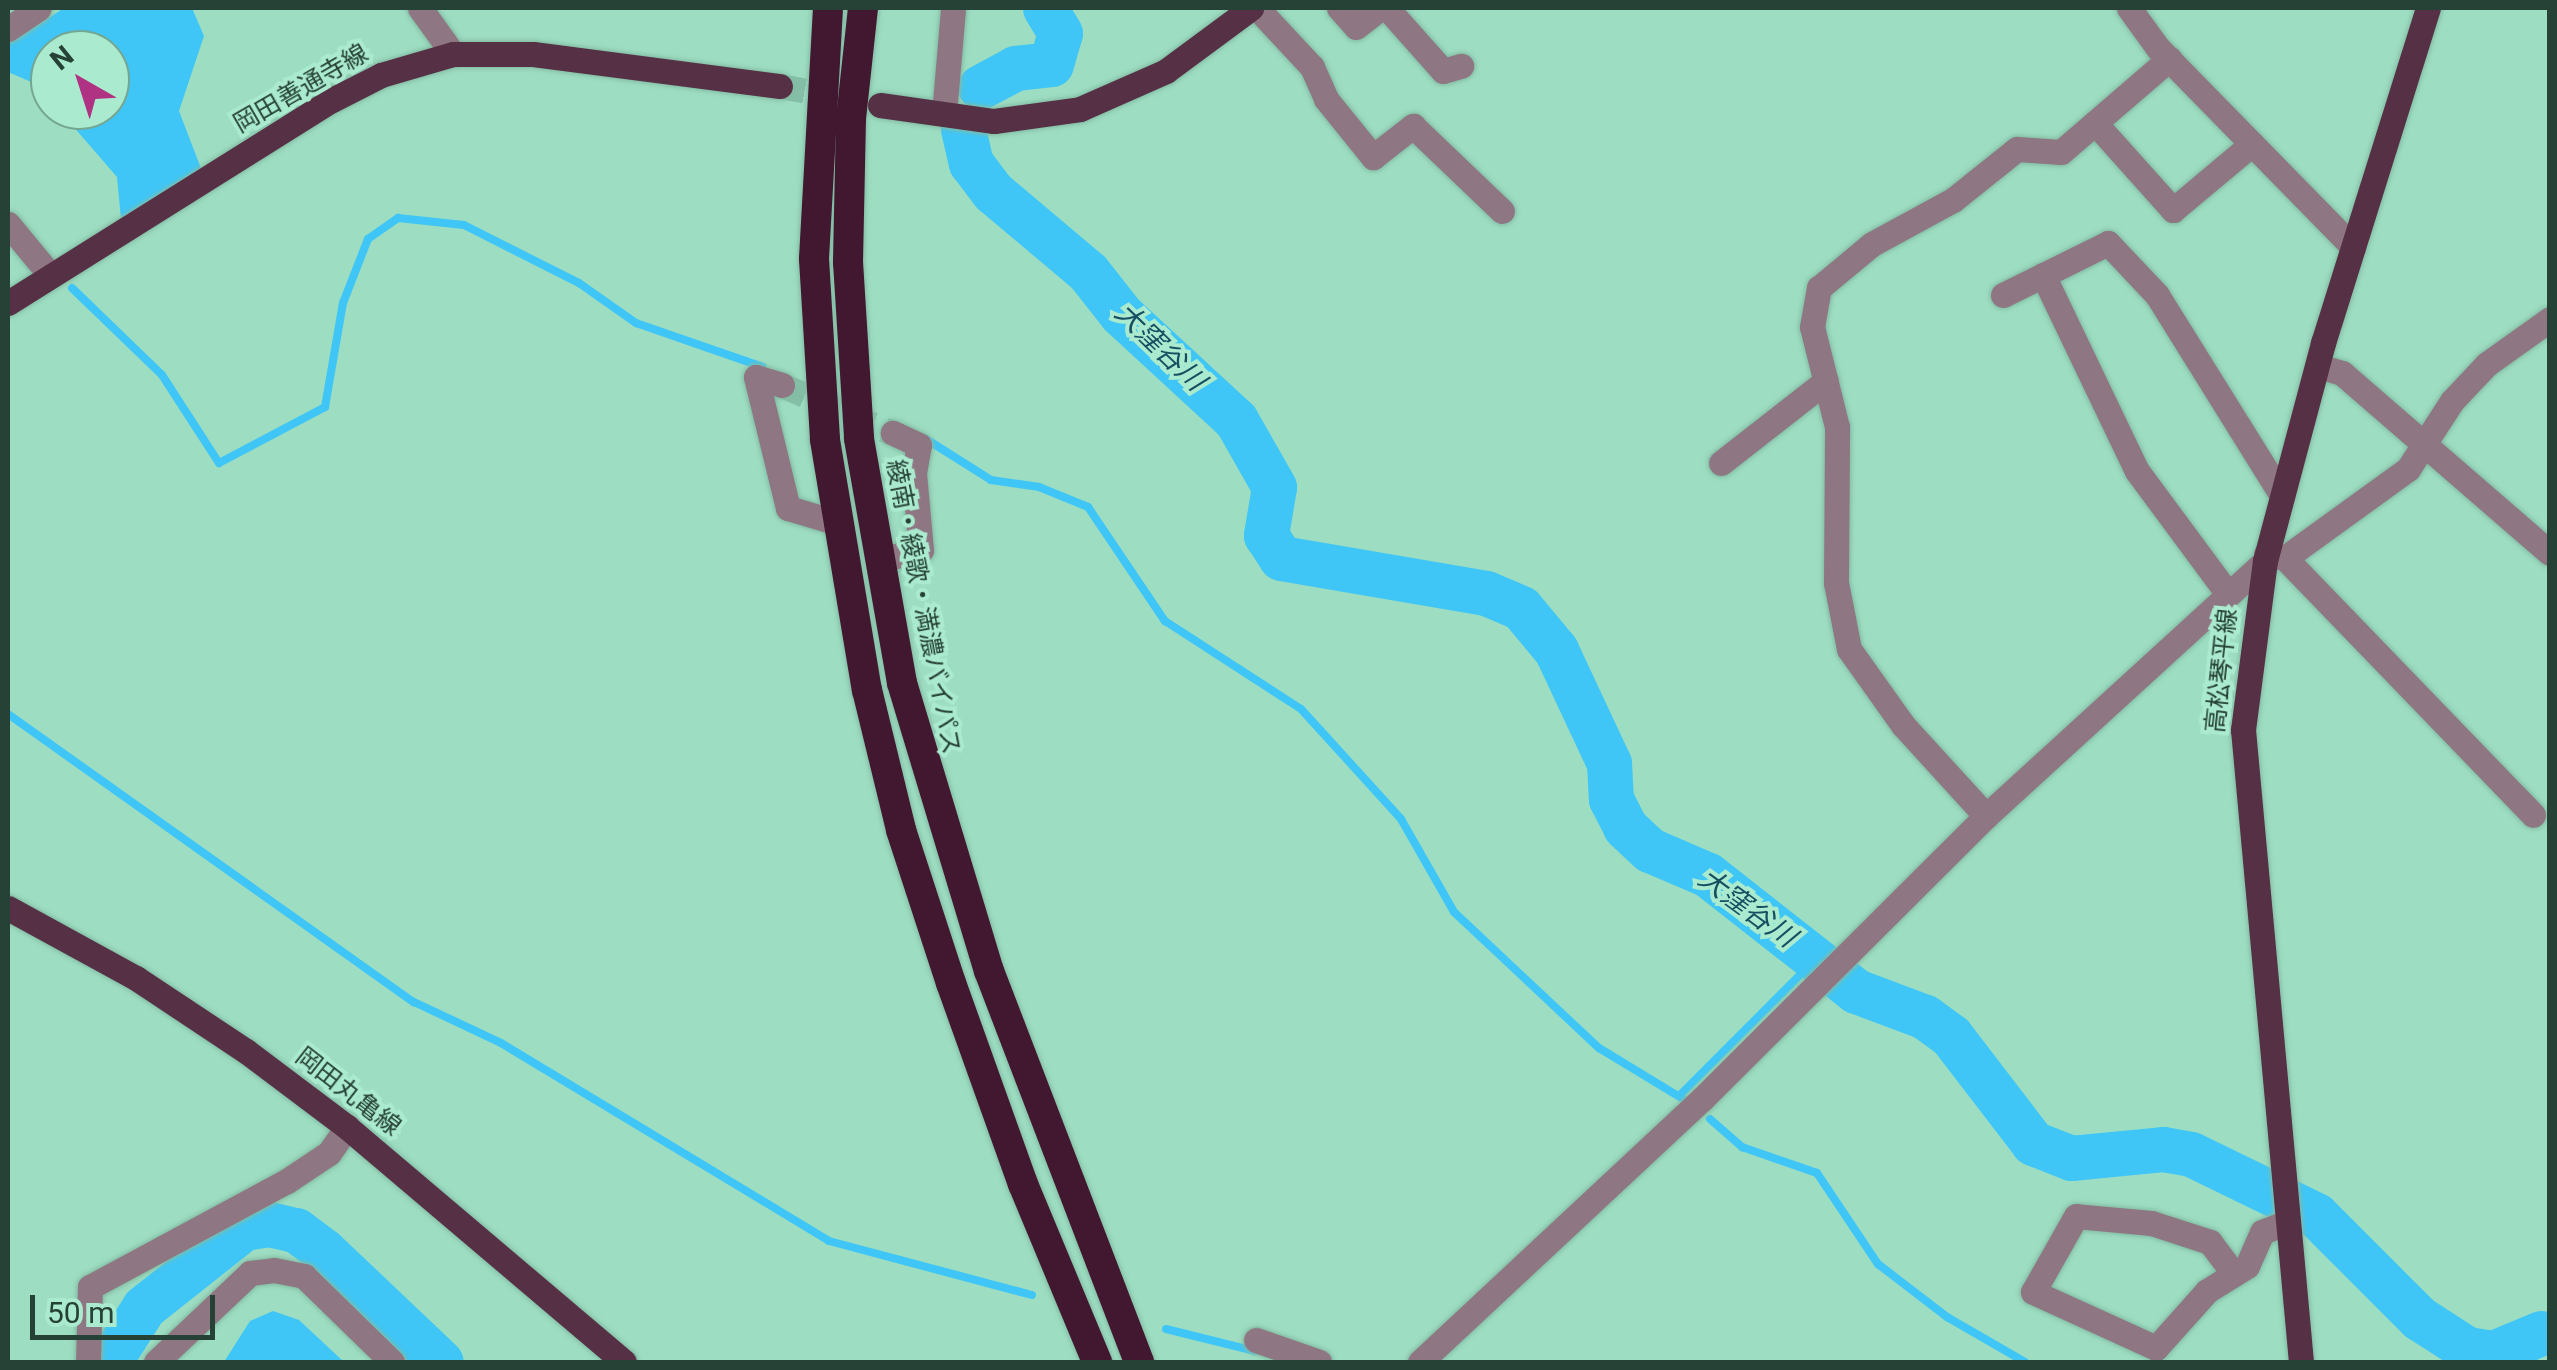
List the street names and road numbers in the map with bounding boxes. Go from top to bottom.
street label: 岡田善通寺線 [229,39,373,139]
street label: 綾南・綾歌・満濃バイパス [880,457,966,757]
street label: 高松琴平線 [2201,607,2243,735]
street label: 岡田丸亀線 [290,1042,406,1142]

